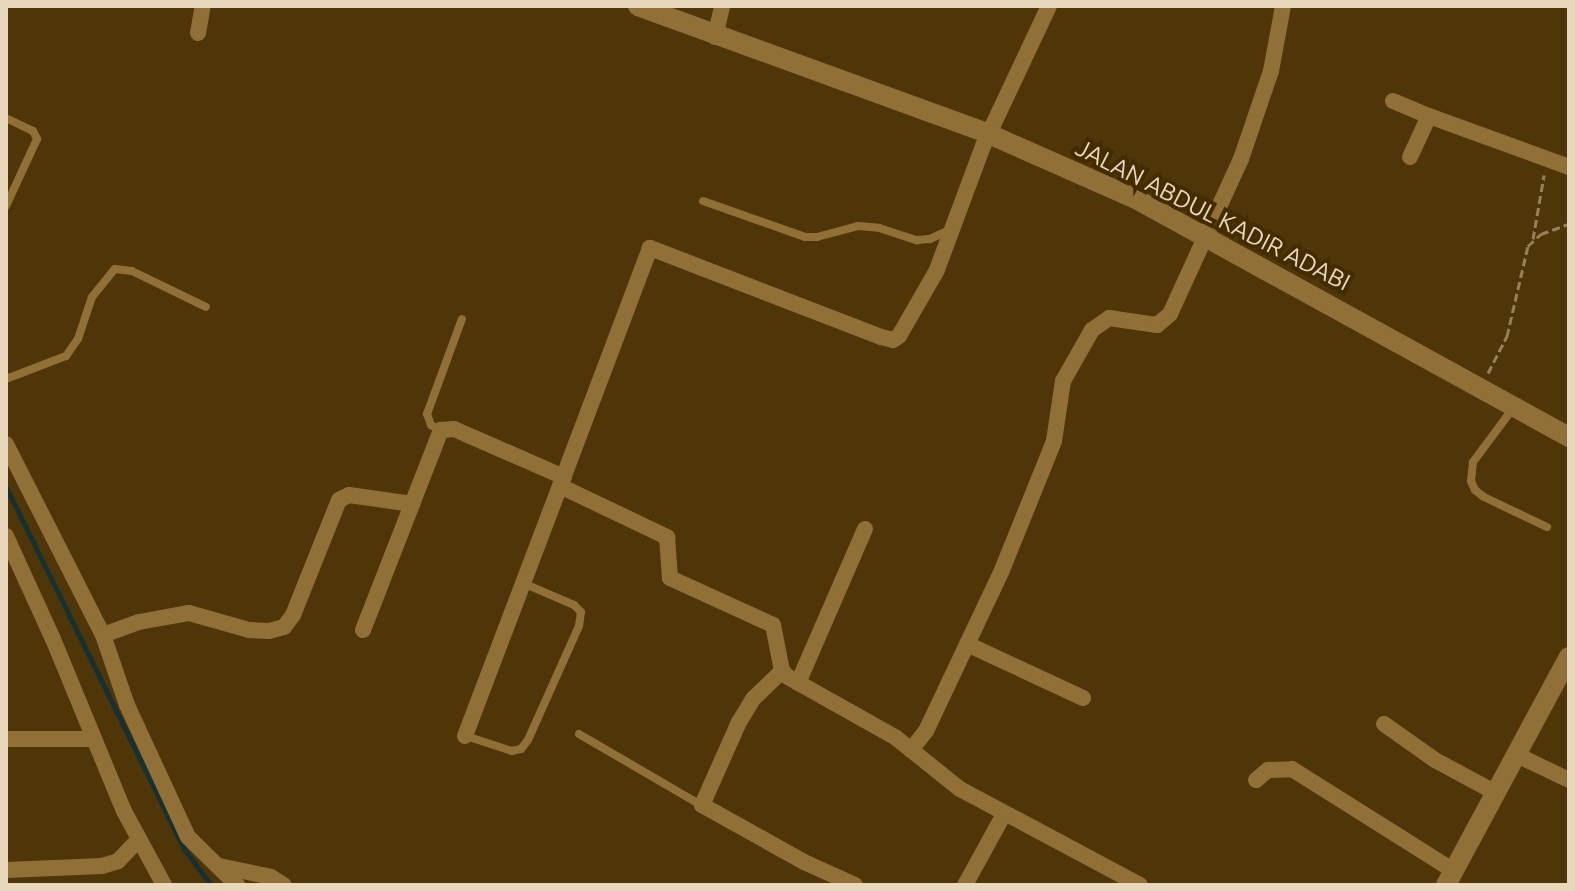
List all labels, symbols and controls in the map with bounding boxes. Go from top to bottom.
street label: JALAN ABDUL KADIR ADABI [1071,133,1355,297]

